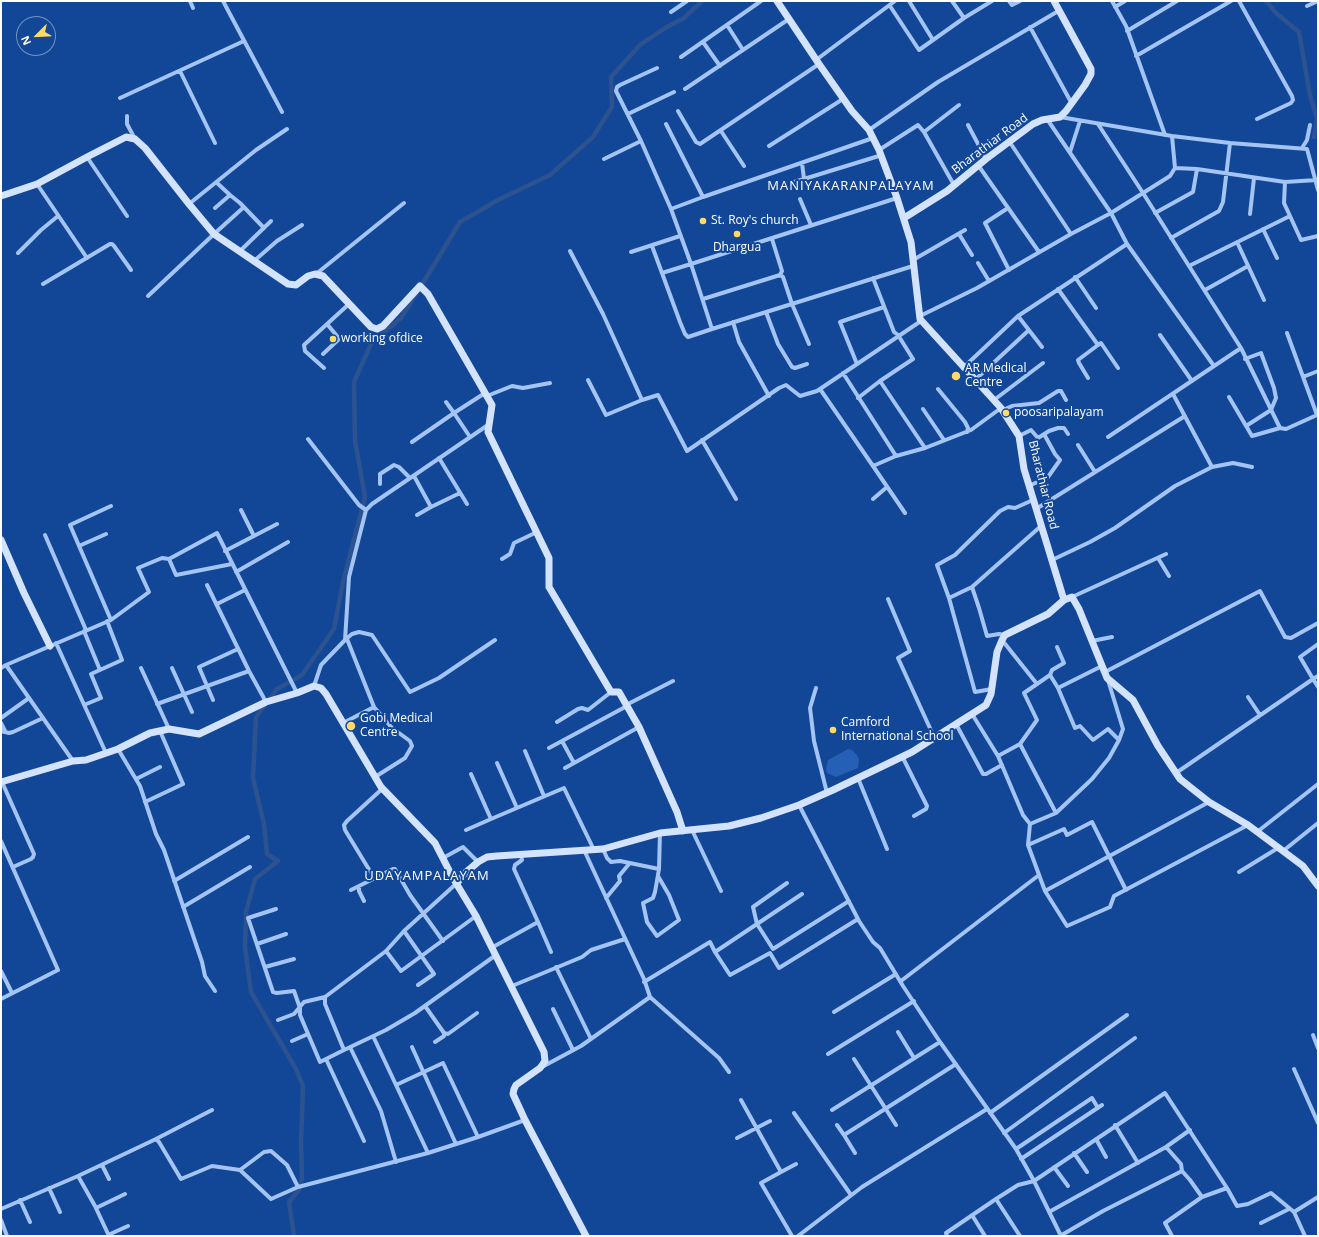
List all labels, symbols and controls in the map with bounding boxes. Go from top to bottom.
north arrow [16,16,56,56]
text: N [17,34,34,48]
street label: Bharathiar Road [949,111,1031,177]
district label: MANIYAKARANPALAYAM [767,178,935,194]
place label: St. Roy's church [711,214,799,228]
marker: St. Roy's church [698,216,708,226]
marker: Dhargua [732,229,742,239]
place label: Dhargua [713,241,761,255]
place label: working ofdice [341,332,423,346]
marker: working ofdice [328,334,338,344]
place label: AR Medical Centre [965,362,1026,390]
marker: AR Medical Centre [950,370,962,382]
place label: poosaripalayam [1014,406,1104,420]
marker: poosaripalayam [1001,408,1011,418]
street label: Bharathiar Road [1025,439,1061,531]
place label: Gobi Medical Centre [360,712,433,740]
place label: Camford International School [841,716,954,744]
marker: Gobi Medical Centre [345,720,357,732]
marker: Camford International School [828,725,838,735]
district label: UDAYAMPALAYAM [364,868,490,884]

